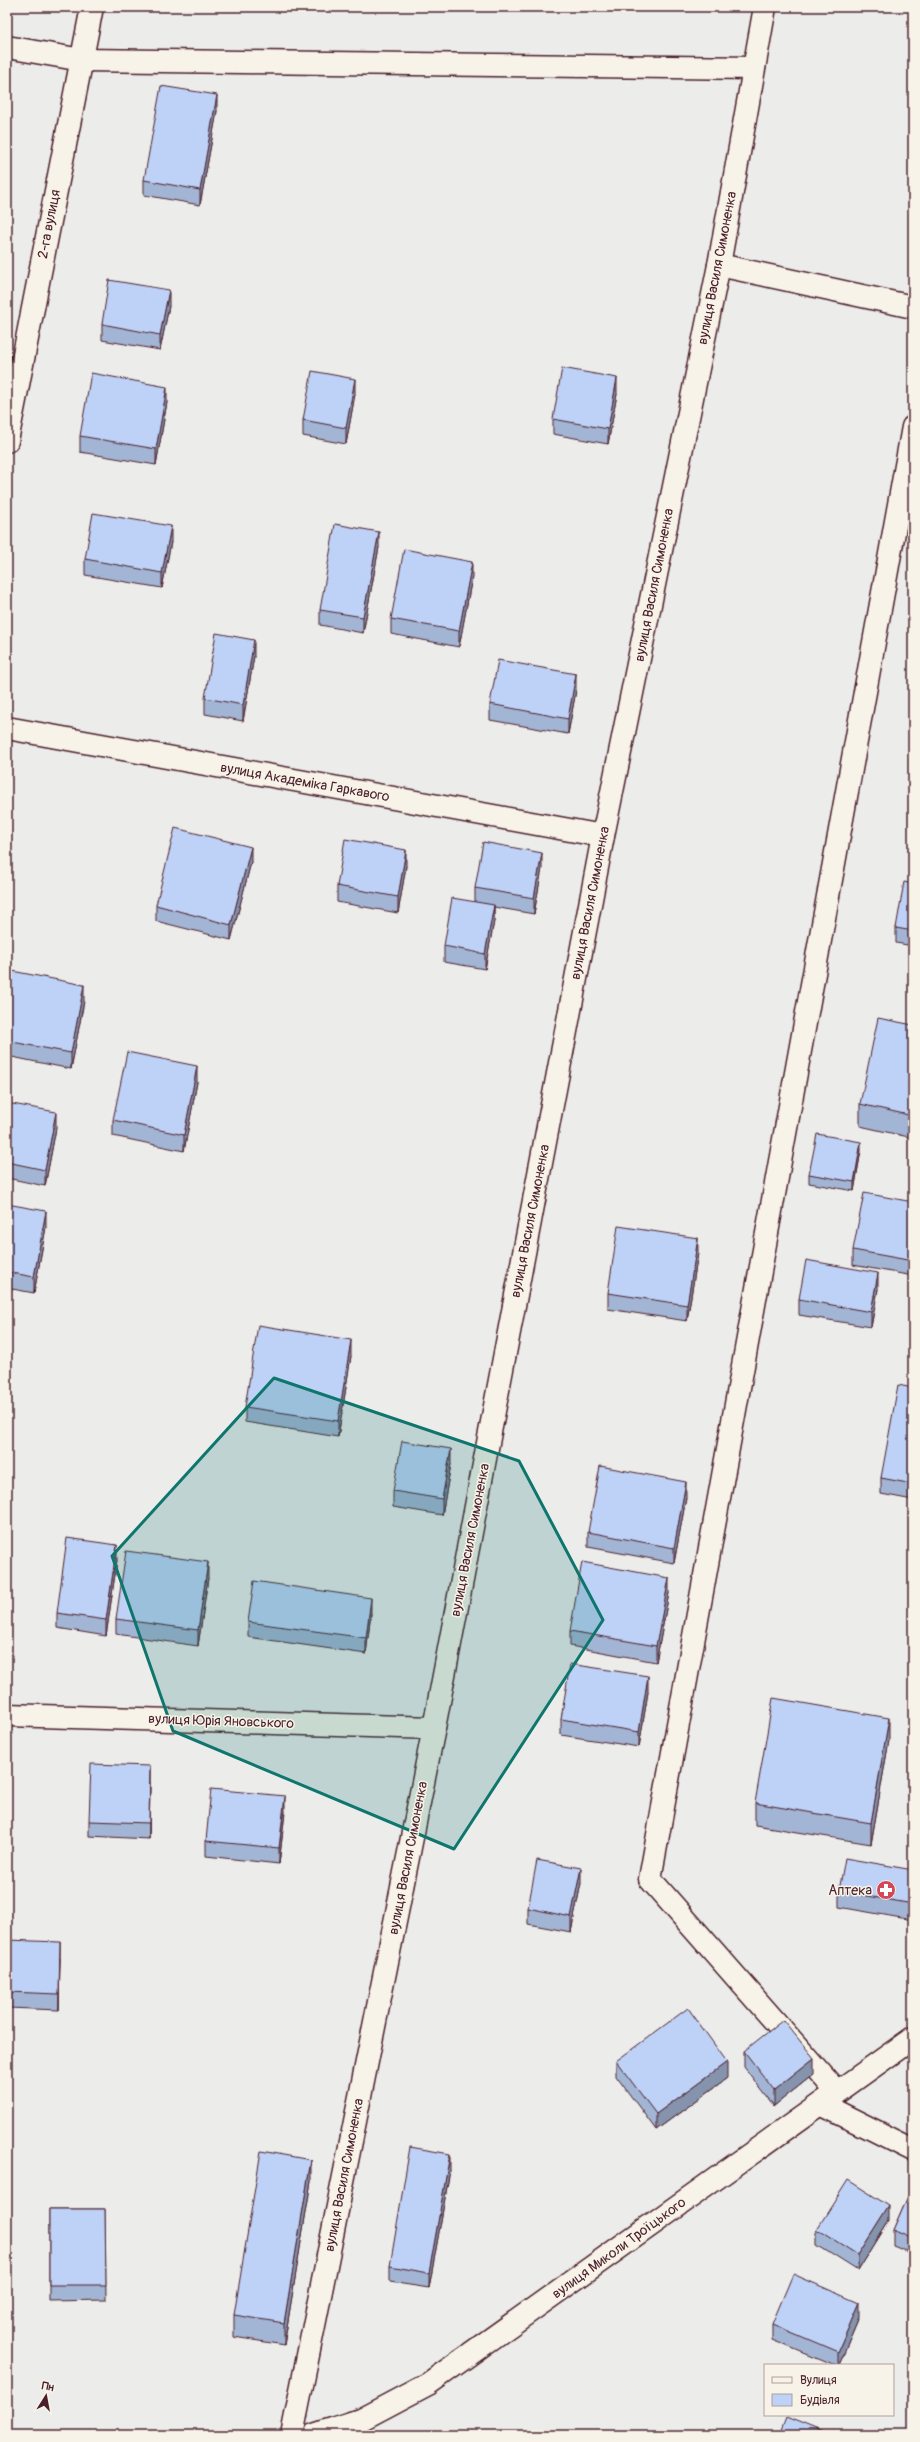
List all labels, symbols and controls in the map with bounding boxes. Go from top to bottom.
street label: 2-га вулиця [34,188,64,260]
street label: вулиця Василя Симоненка [694,190,740,346]
street label: вулиця Василя Симоненка [631,507,677,663]
street label: вулиця Академіка Гаркавого [219,759,392,805]
street label: вулиця Василя Симоненка [567,825,613,981]
street label: вулиця Василя Симоненка [507,1143,553,1299]
street label: вулиця Василя Симоненка [447,1462,493,1618]
street label: вулиця Юрія Яновського [148,1710,295,1732]
street label: вулиця Василя Симоненка [385,1780,431,1936]
pharmacy icon: Аптека [875,1879,897,1901]
place label: Аптека [828,1882,872,1899]
street label: вулиця Василя Симоненка [321,2097,367,2253]
street label: вулиця Миколи Троїцького [549,2193,690,2302]
legend [764,2364,894,2416]
text: Вулиця [800,2373,837,2388]
north arrow [26,2376,66,2416]
text: Пн [41,2379,55,2394]
text: Будівля [800,2393,840,2408]

